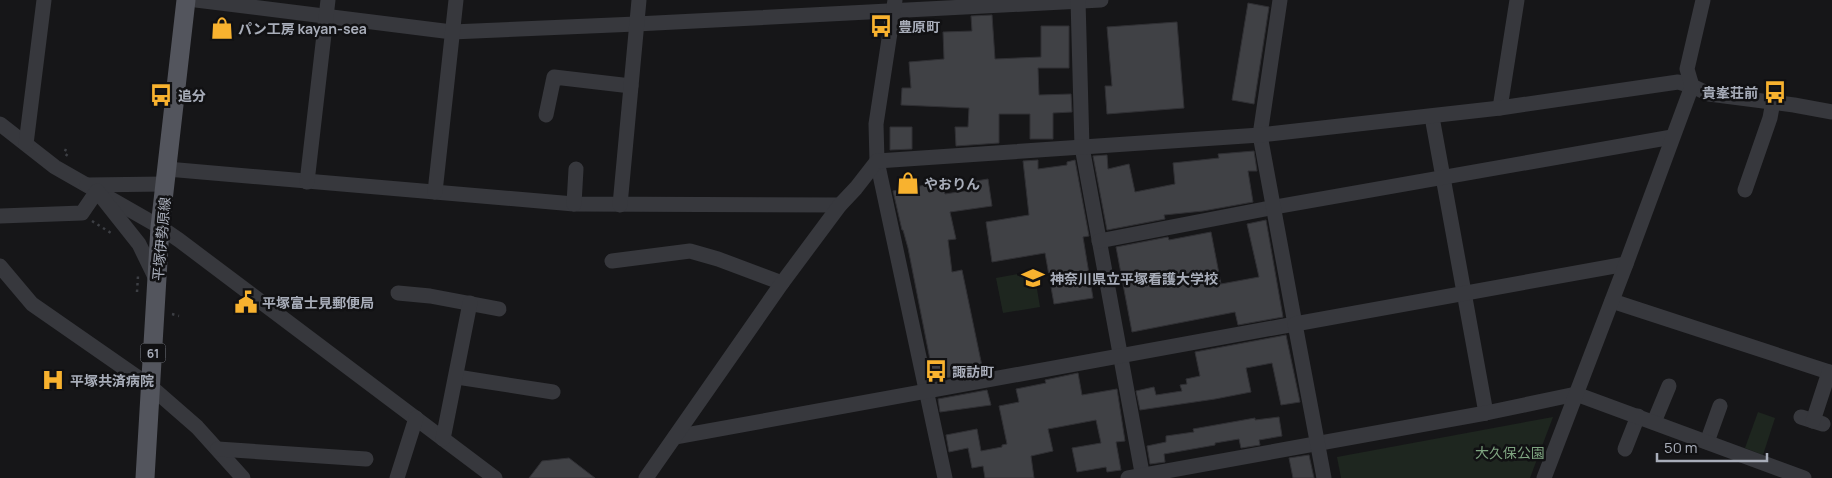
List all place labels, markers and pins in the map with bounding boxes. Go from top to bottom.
bus stop icon: 豊原町 [868,13,894,39]
shop icon: パン工房 kayan-sea [209,15,235,41]
place label: 豊原町 [898,17,940,36]
place label: パン工房 kayan-sea [238,19,367,38]
bus stop icon: 貴峯荘前 [1762,79,1788,105]
bus stop icon: 追分 [148,82,174,108]
place label: 貴峯荘前 [1702,83,1758,102]
place label: 追分 [178,86,206,105]
shop icon: やおりん [895,170,921,196]
place label: やおりん [924,174,980,193]
school or university icon: 神奈川県立平塚看護大学校 [1020,265,1046,291]
place label: 神奈川県立平塚看護大学校 [1050,269,1218,288]
public building icon: 平塚富士見郵便局 [233,289,259,315]
place label: 平塚富士見郵便局 [262,293,374,312]
bus stop icon: 諏訪町 [923,358,949,384]
place label: 諏訪町 [952,362,994,381]
hospital icon: 平塚共済病院 [40,367,66,393]
place label: 平塚共済病院 [70,371,154,390]

